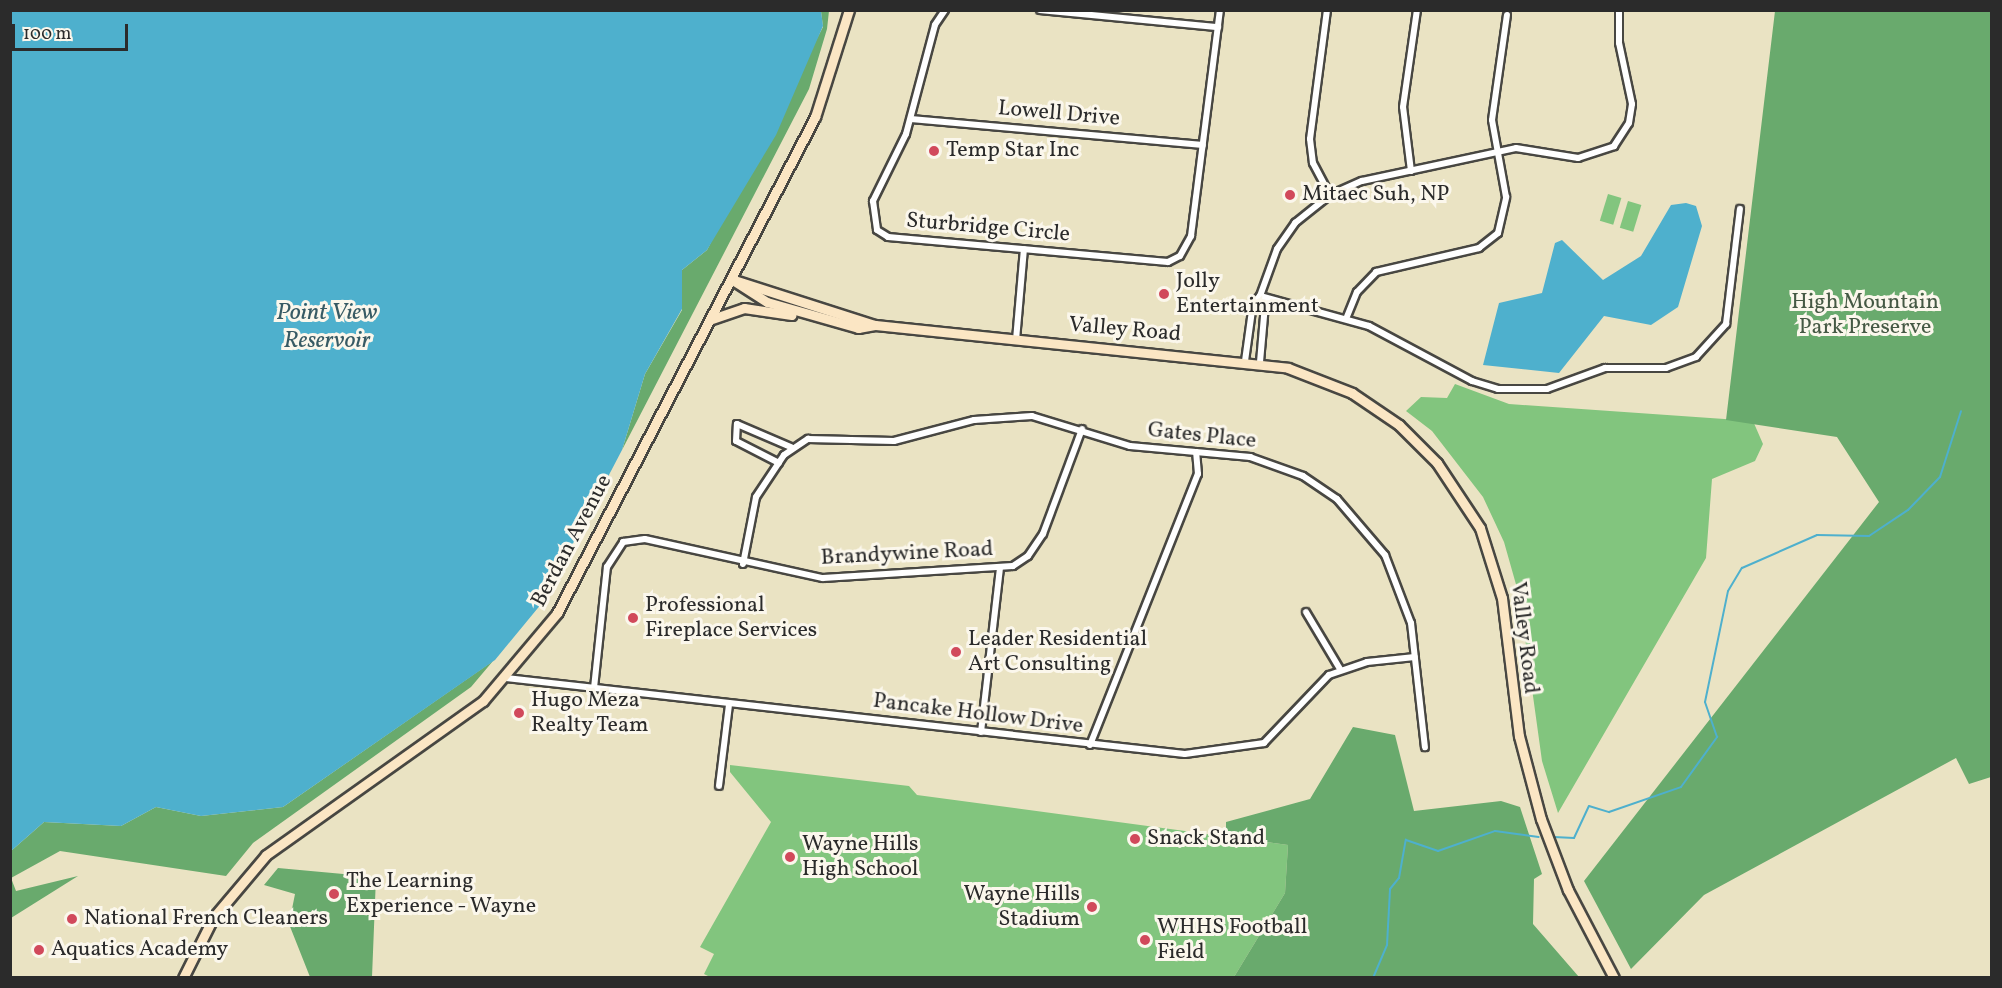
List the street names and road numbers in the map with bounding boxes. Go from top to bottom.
street label: Lowell Drive [997,96,1121,132]
street label: Sturbridge Circle [905,208,1071,248]
street label: Valley Road [1067,312,1183,348]
street label: Gates Place [1146,417,1258,455]
street label: Berdan Avenue [526,470,618,612]
street label: Brandywine Road [820,536,994,572]
street label: Valley Road [1504,580,1544,696]
street label: Pancake Hollow Drive [871,688,1085,740]

